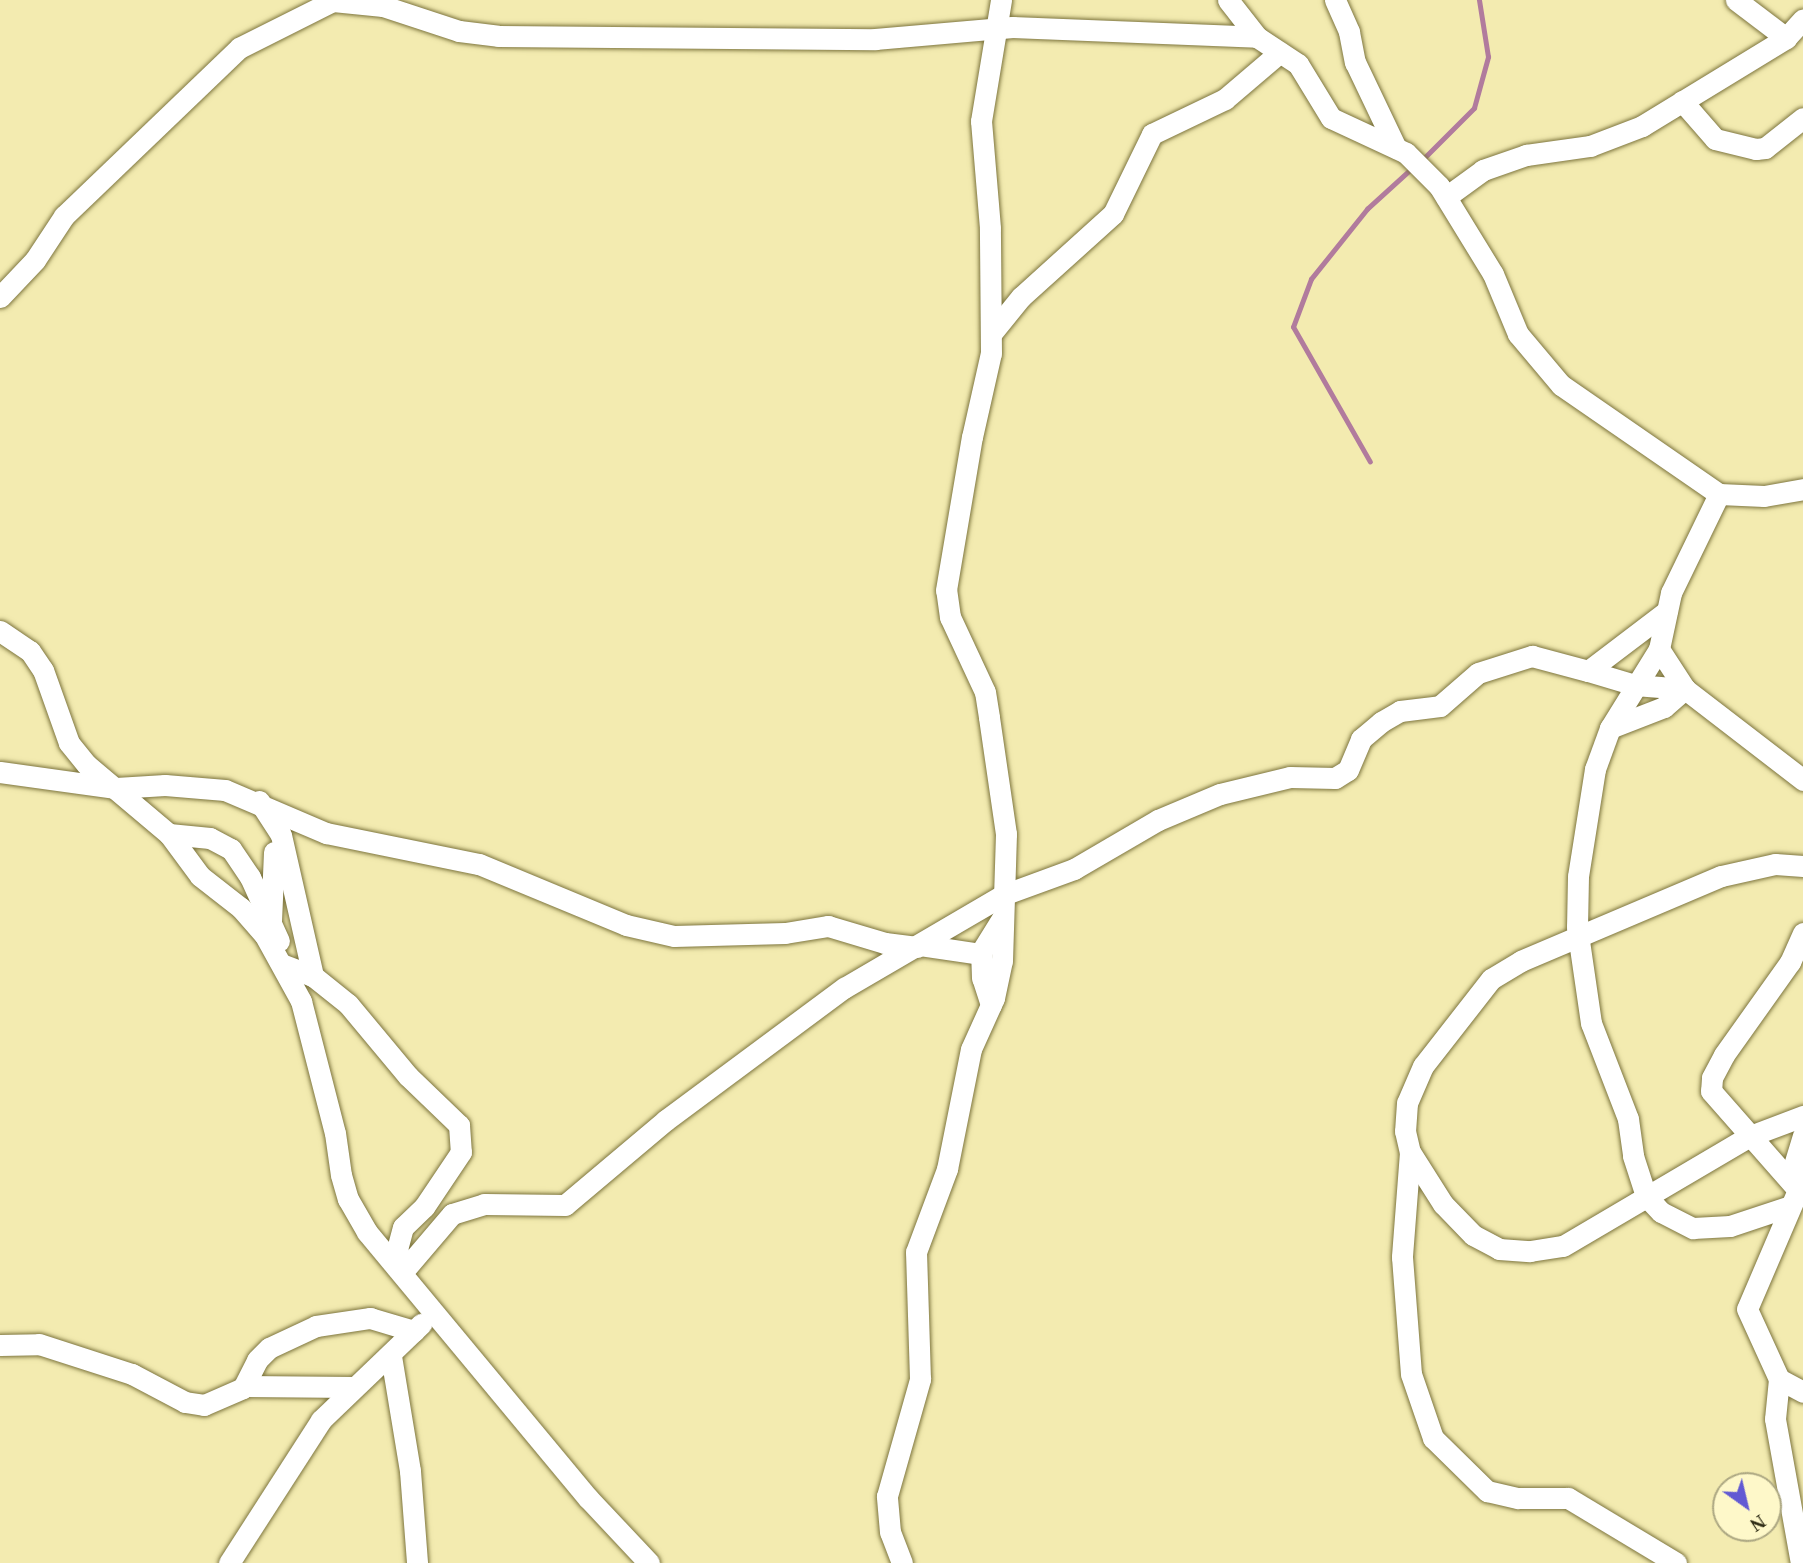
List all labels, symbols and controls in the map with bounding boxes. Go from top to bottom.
north arrow [1712,1472,1782,1542]
text: N [1746,1511,1769,1536]

